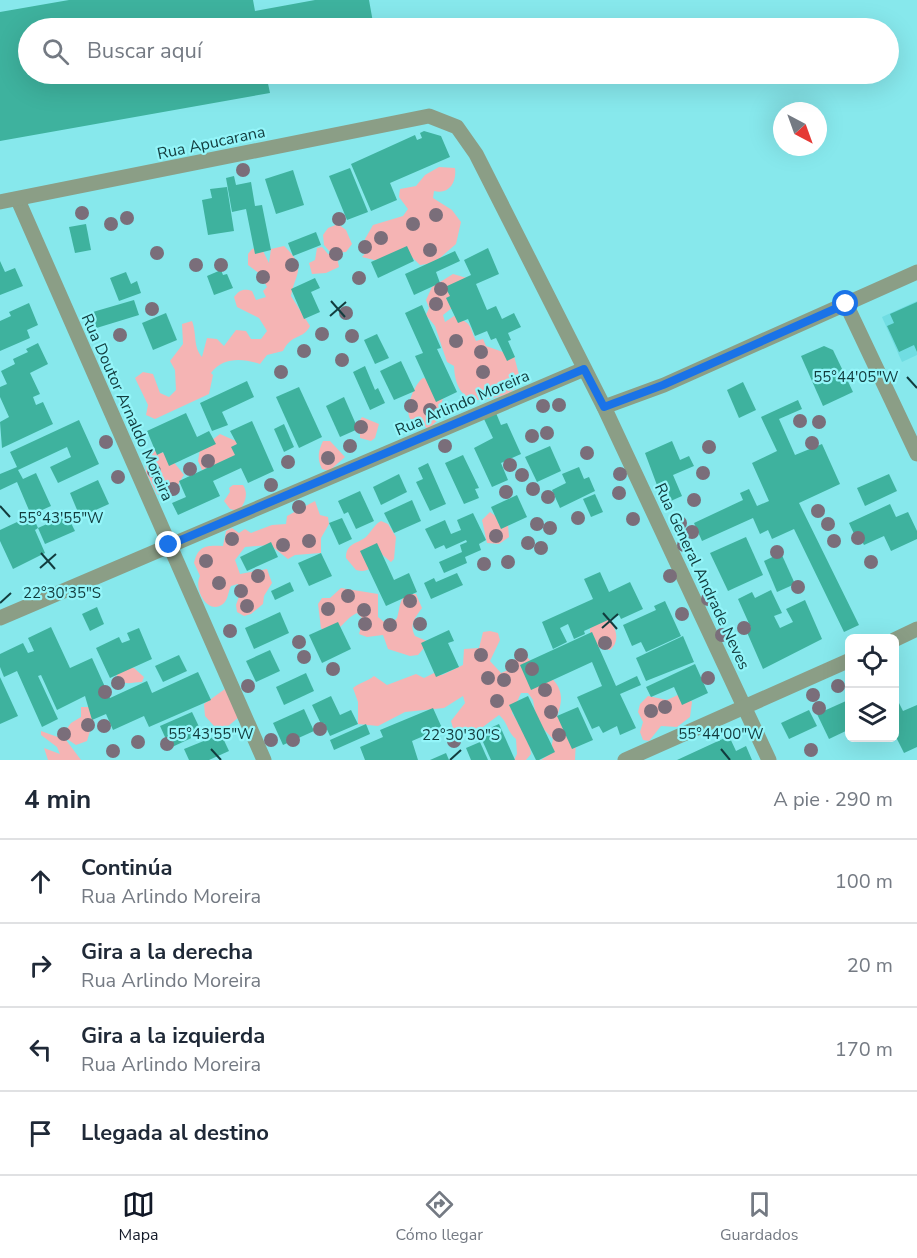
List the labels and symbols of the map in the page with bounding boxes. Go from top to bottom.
north arrow [773,102,827,156]
street label: Rua Apucarana [155,121,267,165]
route start [832,290,858,316]
street label: Rua Doutor Arnaldo Moreira [76,310,178,505]
street label: Rua Arlindo Moreira [392,365,533,441]
text: 55°44'05"W [813,367,899,387]
street label: Rua General Andrade Neves [649,479,755,673]
text: 55°43'55"W [18,508,104,528]
route end [155,531,181,557]
text: 22°30'35"S [23,583,101,603]
text: 55°43'55"W [168,724,254,744]
text: 55°44'00"W [678,724,764,744]
text: 22°30'30"S [422,725,500,745]

